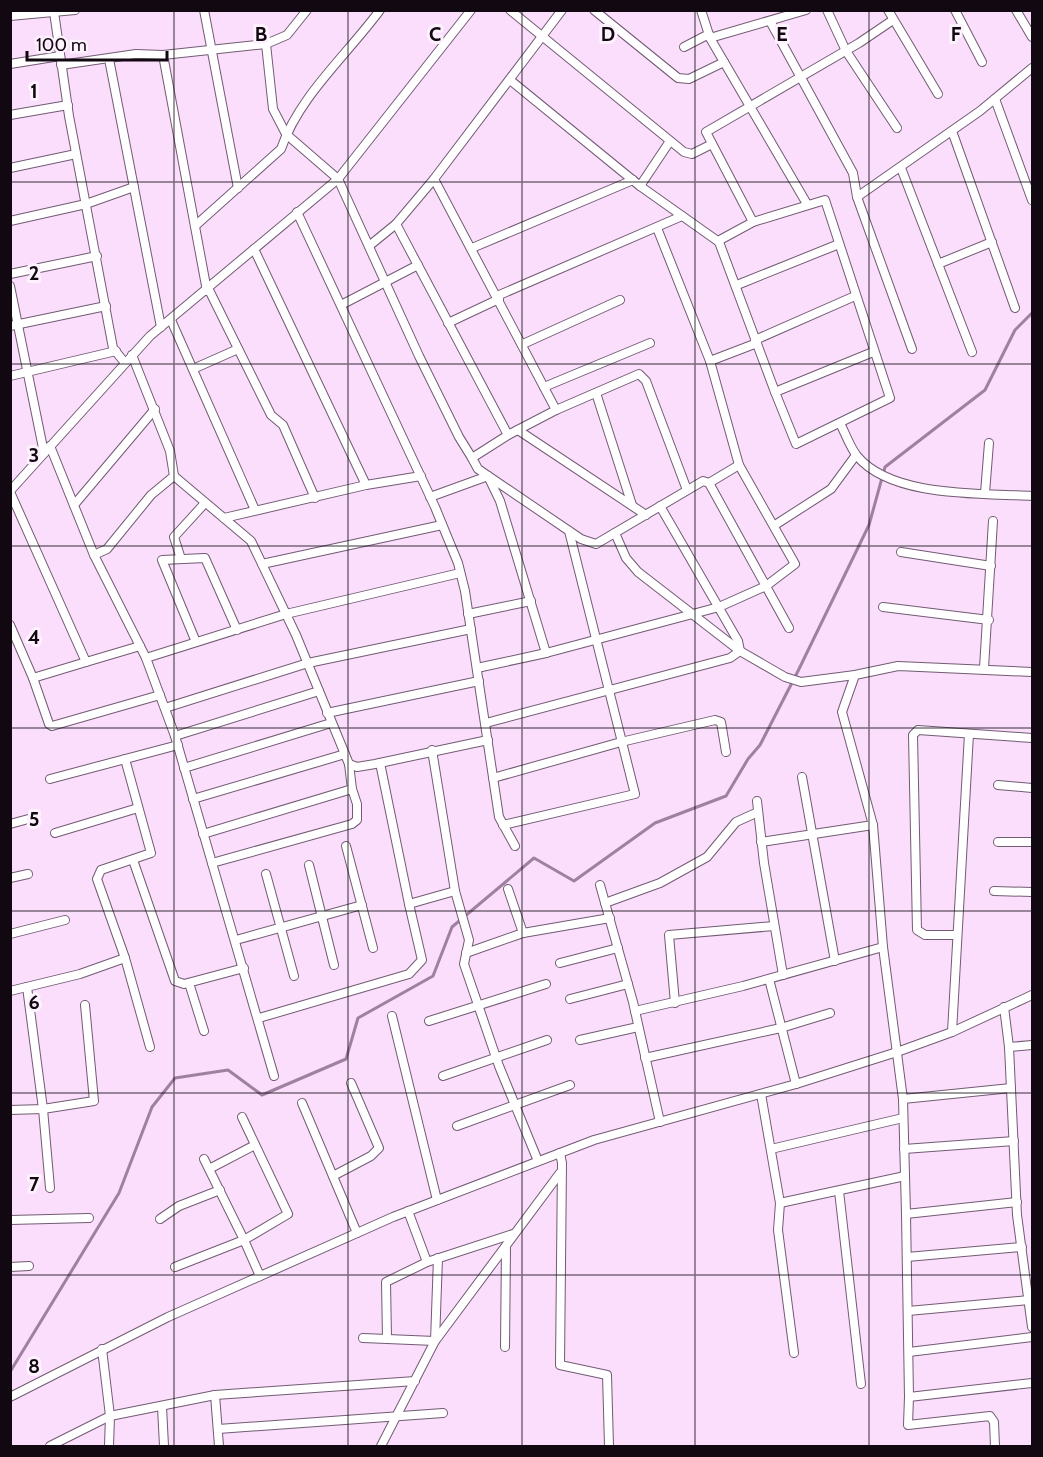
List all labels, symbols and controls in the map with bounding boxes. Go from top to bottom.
text: B [255,22,267,46]
text: C [429,22,441,46]
text: D [601,22,615,46]
text: E [776,22,788,46]
text: F [951,22,962,46]
scale bar [27,24,166,62]
text: 100 m [36,34,87,56]
text: 1 [30,79,38,103]
text: 2 [29,261,39,285]
text: 3 [29,443,39,467]
text: 4 [28,625,40,649]
text: 5 [29,807,39,831]
text: 6 [28,990,40,1014]
text: 7 [29,1172,40,1196]
text: 8 [28,1354,40,1378]

